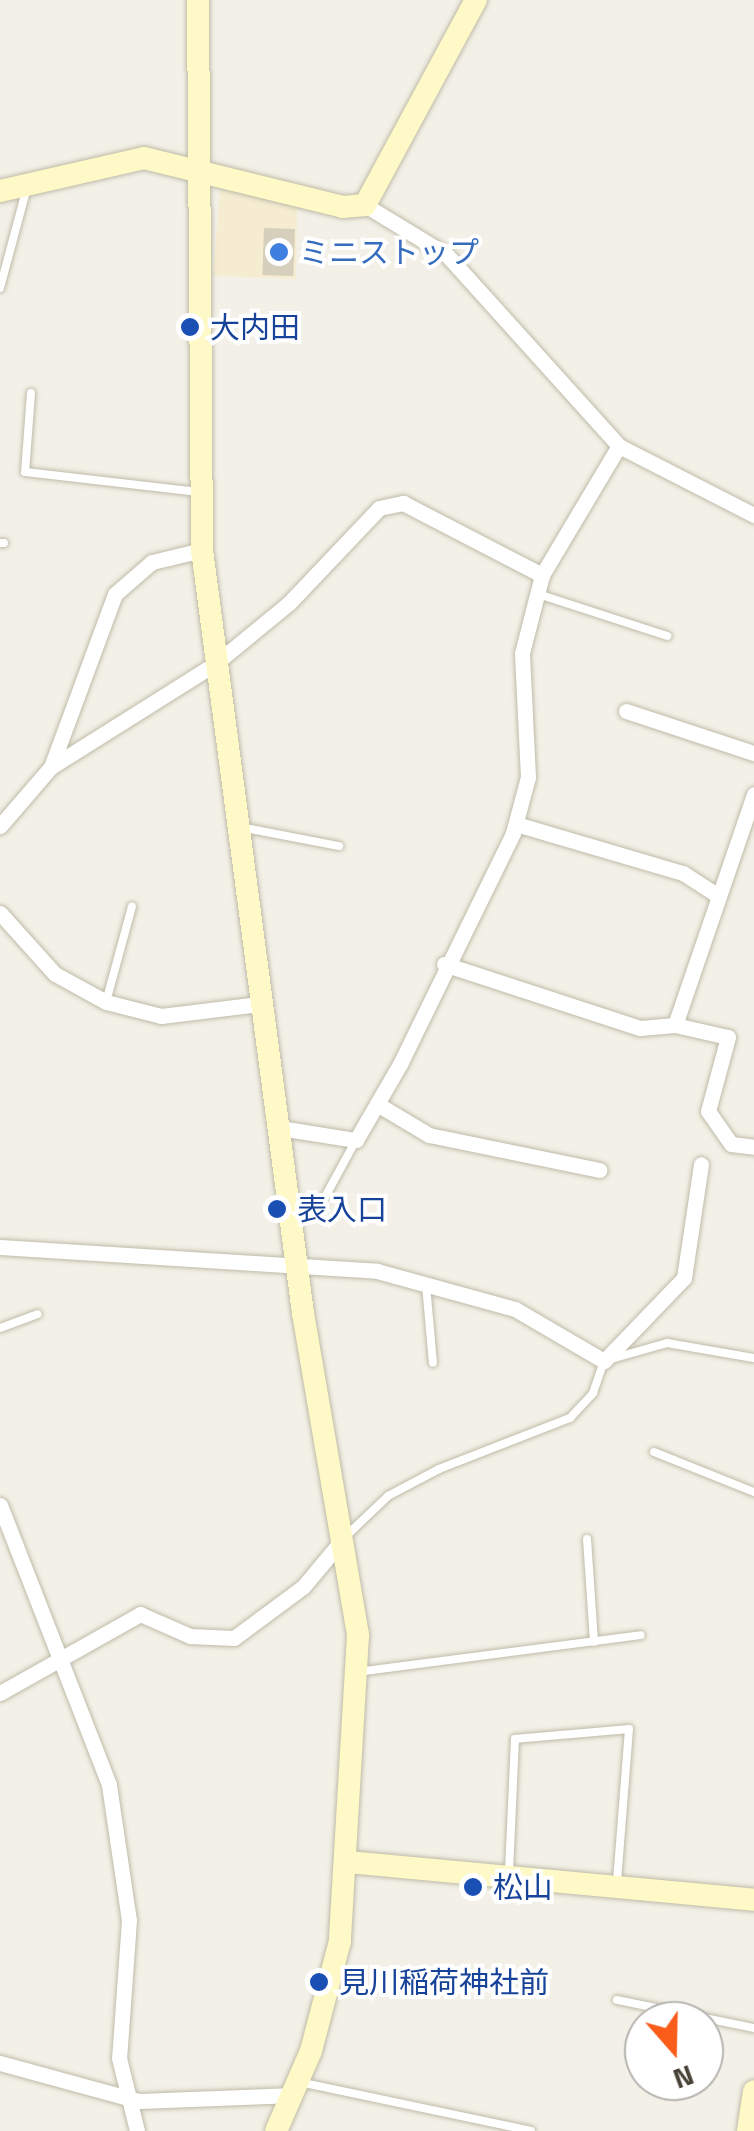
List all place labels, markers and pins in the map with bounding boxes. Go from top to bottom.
place label: ミニストップ [299,234,479,270]
marker: ミニストップ [268,241,290,263]
place label: 大内田 [210,309,300,345]
marker: 大内田 [179,316,201,338]
place label: 表入口 [297,1191,387,1227]
marker: 表入口 [266,1198,288,1220]
place label: 松山 [493,1869,553,1905]
marker: 松山 [462,1876,484,1898]
place label: 見川稲荷神社前 [339,1964,549,2000]
marker: 見川稲荷神社前 [308,1971,330,1993]

